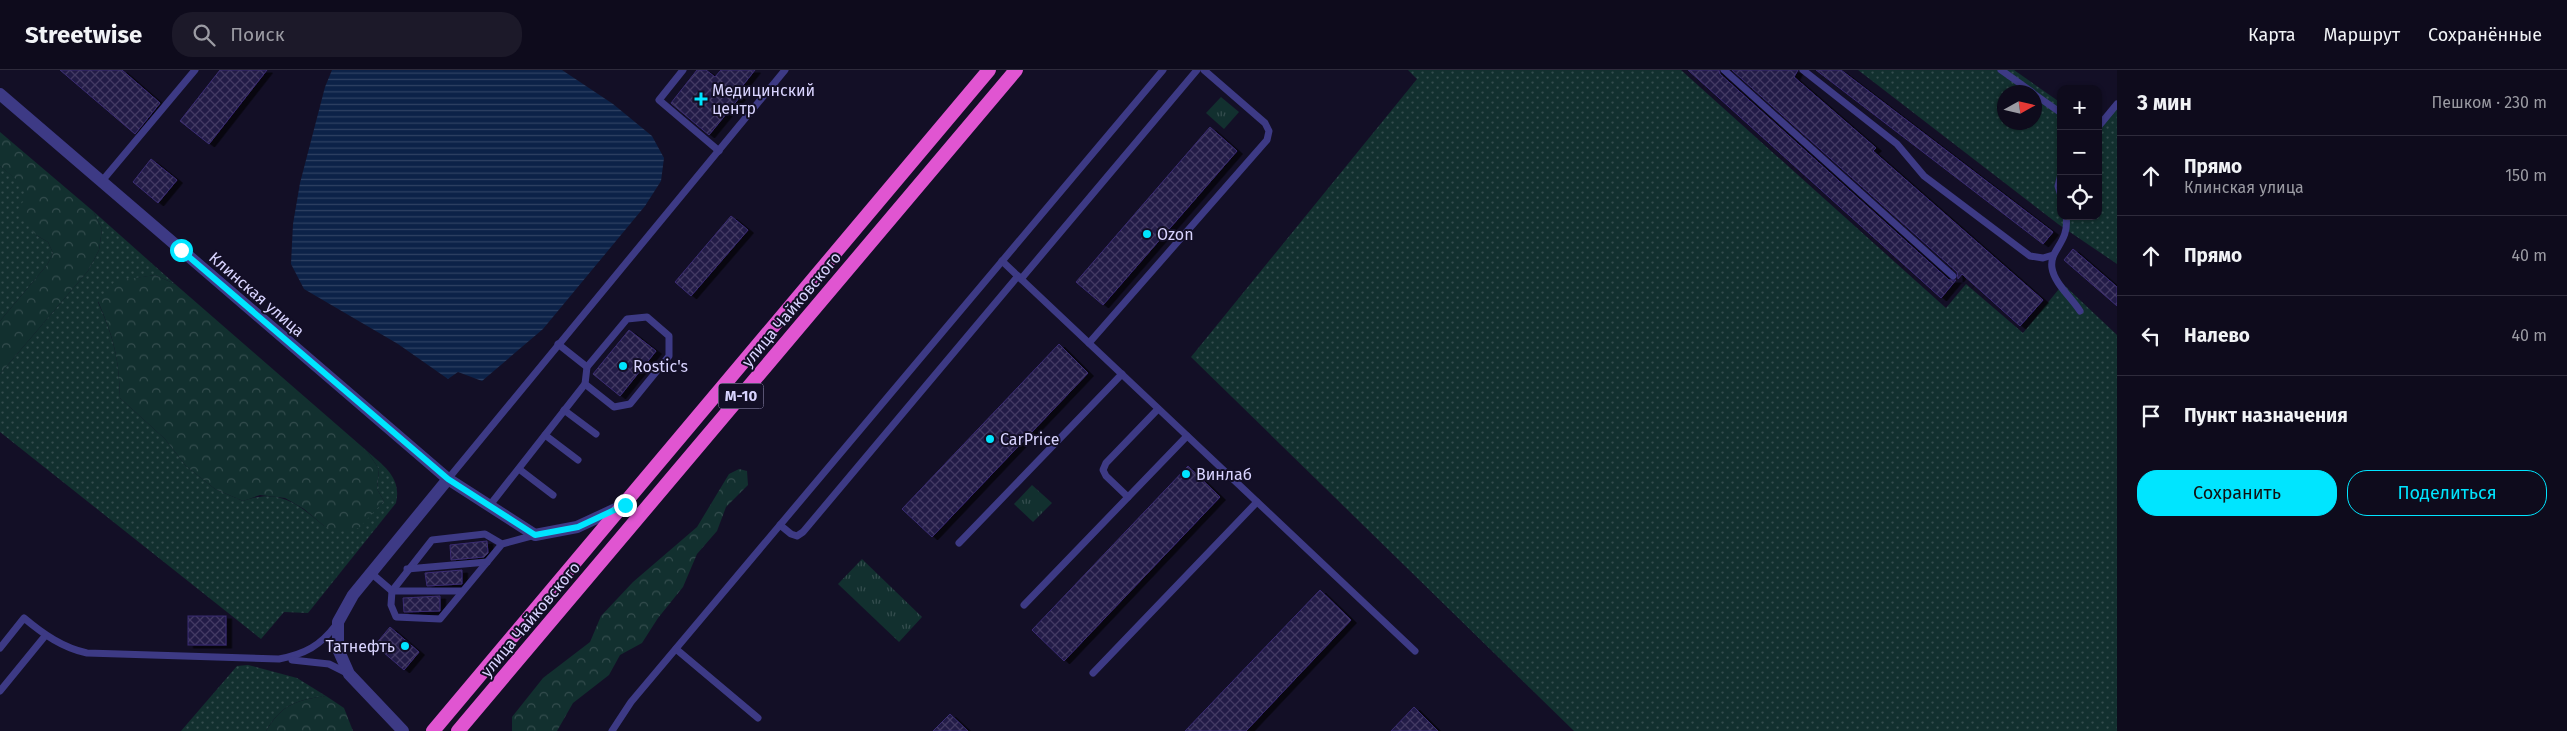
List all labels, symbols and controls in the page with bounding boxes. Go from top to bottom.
search box [172,12,522,57]
text: Streetwise [25,21,142,49]
icon: search [190,21,218,49]
text: Поиск [230,23,285,46]
text: Карта [2248,24,2296,46]
text: Маршрут [2324,24,2400,46]
text: Сохранённые [2428,24,2542,46]
place label: Медицинский центр [712,81,815,118]
north arrow [1997,85,2042,130]
map controls [2057,85,2102,220]
button: + [2057,85,2102,130]
text: 3 мин [2137,90,2192,116]
marker: Медицинский центр [694,92,708,106]
text: Пешком · 230 m [2431,93,2547,112]
button: − [2057,130,2102,175]
text: Прямо [2184,155,2242,178]
icon: ahead [2137,162,2165,190]
text: 150 m [2505,166,2547,185]
button: locate [2057,175,2102,220]
text: Клинская улица [2184,178,2304,197]
place label: Ozon [1157,225,1194,244]
marker: Ozon [1141,228,1153,240]
route start [170,239,193,262]
icon: ahead [2137,242,2165,270]
text: Прямо [2184,244,2242,267]
text: 40 m [2512,246,2547,265]
street label: Клинская улица [205,248,308,341]
street label: улица Чайковского [738,248,845,371]
icon: left [2137,322,2165,350]
text: Налево [2184,324,2250,347]
text: 40 m [2512,326,2547,345]
place label: Rostic's [633,357,688,376]
marker: Rostic's [617,360,629,372]
road number: М-10 [718,384,764,408]
icon: arrive [2137,402,2165,430]
text: Пункт назначения [2184,404,2348,427]
place label: CarPrice [1000,430,1059,449]
marker: CarPrice [984,433,996,445]
place label: Винлаб [1196,465,1252,484]
marker: Винлаб [1180,468,1192,480]
button: Сохранить [2137,470,2337,516]
button: Поделиться [2347,470,2547,516]
route end [614,494,637,517]
street label: улица Чайковского [477,558,584,681]
place label: Татнефть [326,637,395,656]
marker: Татнефть [399,640,411,652]

